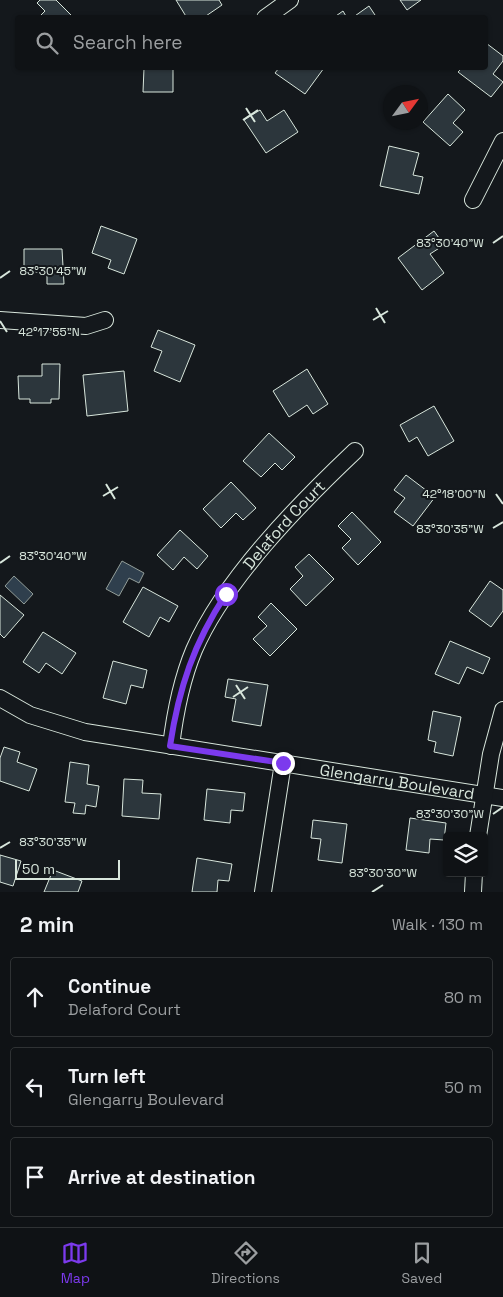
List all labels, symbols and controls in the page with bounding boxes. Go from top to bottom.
search box [15,15,488,70]
icon: search [33,29,61,57]
text: Search here [73,30,183,55]
north arrow [383,85,428,130]
text: 83°30'40"W [416,235,484,251]
text: 83°30'45"W [19,263,87,279]
text: 42°17'55"N [18,324,80,340]
street label: Delaford Court [238,476,329,573]
text: 42°18'00"N [422,486,486,502]
text: 83°30'35"W [416,521,484,537]
text: 83°30'40"W [19,548,87,564]
route start [215,583,238,606]
route end [272,752,295,775]
street label: Glengarry Boulevard [318,759,476,804]
text: 83°30'30"W [416,806,484,822]
map controls [443,832,488,877]
button: layers [443,832,488,877]
text: 83°30'35"W [19,834,87,850]
scale bar [15,857,120,880]
text: 50 m [22,860,55,878]
text: 83°30'30"W [349,865,417,881]
text: 2 min [20,911,74,938]
text: Walk · 130 m [392,914,483,935]
text: Continue [68,974,151,999]
icon: ahead [21,983,49,1011]
text: 80 m [444,987,482,1008]
text: Delaford Court [68,999,181,1020]
text: Turn left [68,1064,146,1089]
icon: left [21,1073,49,1101]
text: 50 m [444,1077,482,1098]
text: Glengarry Boulevard [68,1089,224,1110]
icon: arrive [21,1163,49,1191]
text: Arrive at destination [68,1165,256,1190]
tab: Map [61,1239,90,1287]
tab: Directions [211,1239,280,1287]
tab: Saved [401,1239,442,1287]

